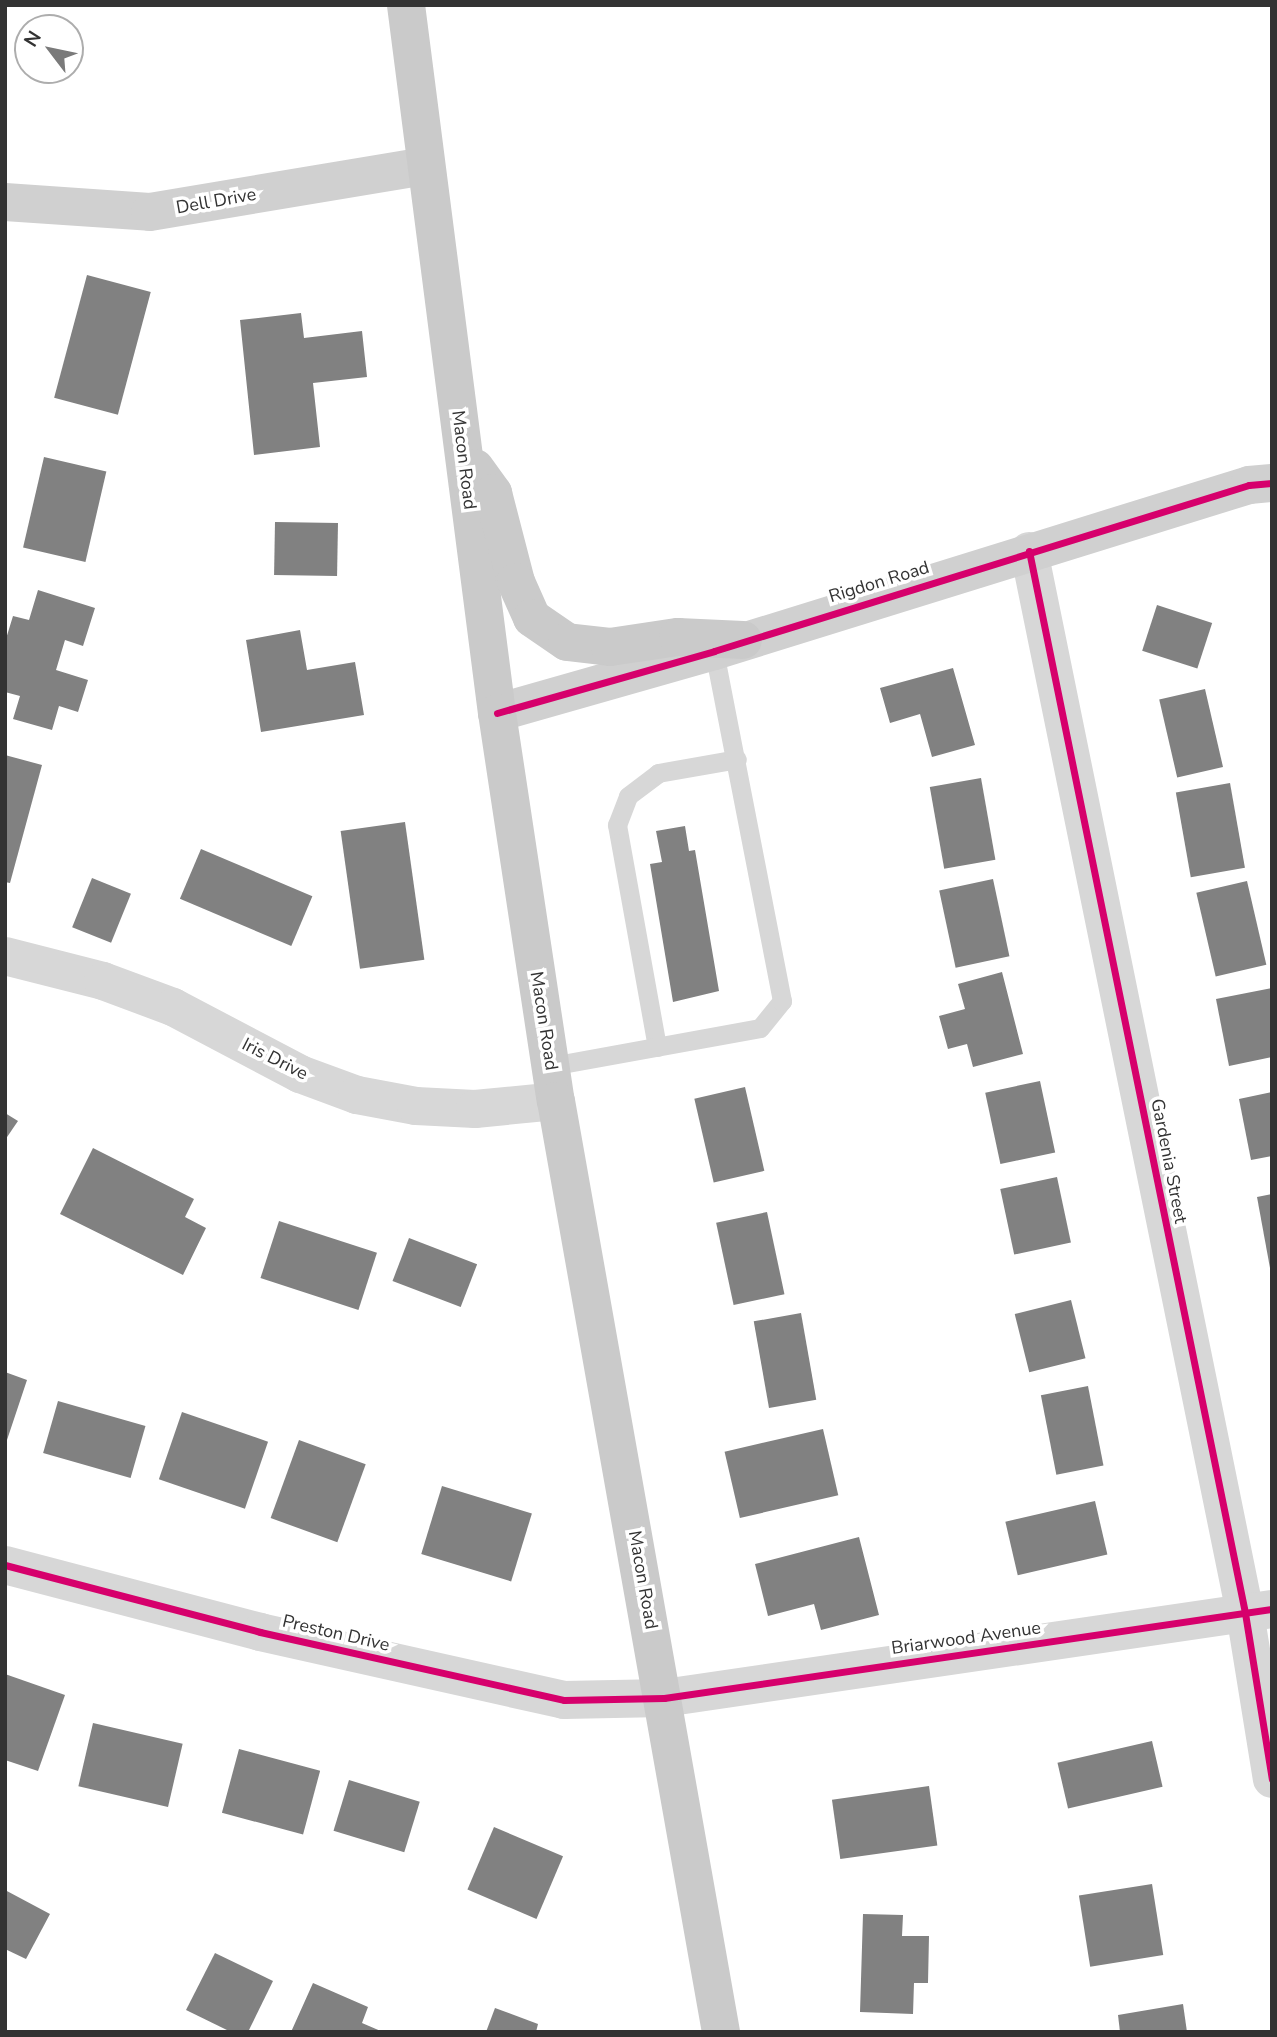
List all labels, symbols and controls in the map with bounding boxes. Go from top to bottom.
north arrow [14,14,84,84]
text: N [18,26,48,52]
street label: Dell Drive [174,183,258,219]
street label: Macon Road [447,409,481,511]
street label: Rigdon Road [826,556,932,608]
street label: Macon Road [526,970,562,1072]
street label: Iris Drive [238,1033,312,1085]
street label: Gardenia Street [1146,1097,1192,1225]
street label: Macon Road [624,1529,662,1631]
street label: Preston Drive [280,1610,392,1656]
street label: Briarwood Avenue [890,1617,1042,1659]

